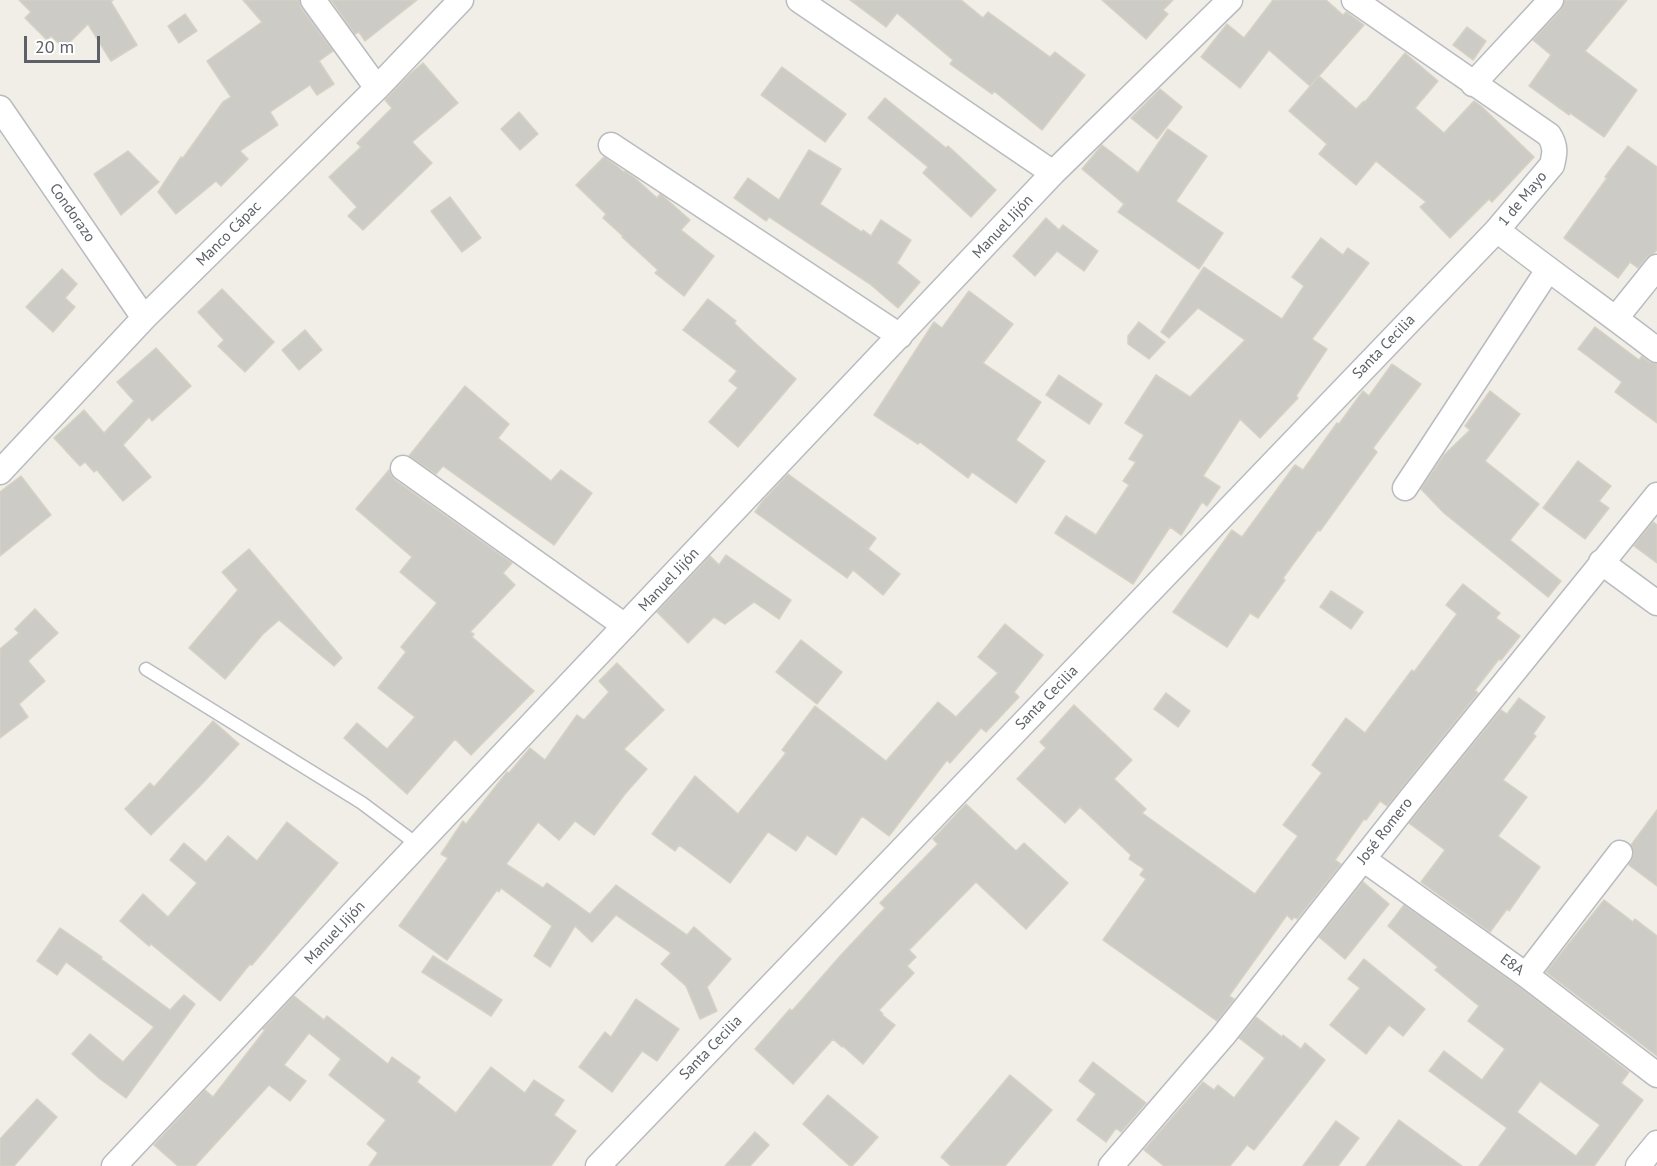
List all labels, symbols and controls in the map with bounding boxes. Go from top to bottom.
scale bar [27,24,104,62]
text: 20 m [35,35,74,58]
street label: 1 de Mayo [1495,168,1551,230]
street label: Condorazo [45,180,99,246]
street label: Manuel Jijón [969,192,1037,262]
street label: Manco Cápac [193,198,265,270]
street label: Santa Cecilia [1349,311,1419,383]
street label: Manuel Jijón [635,545,703,615]
street label: Santa Cecilia [1012,662,1082,734]
street label: José Romero [1353,794,1417,868]
street label: Manuel Jijón [301,898,369,968]
street label: E8A [1497,950,1527,980]
street label: Santa Cecilia [676,1012,746,1084]

